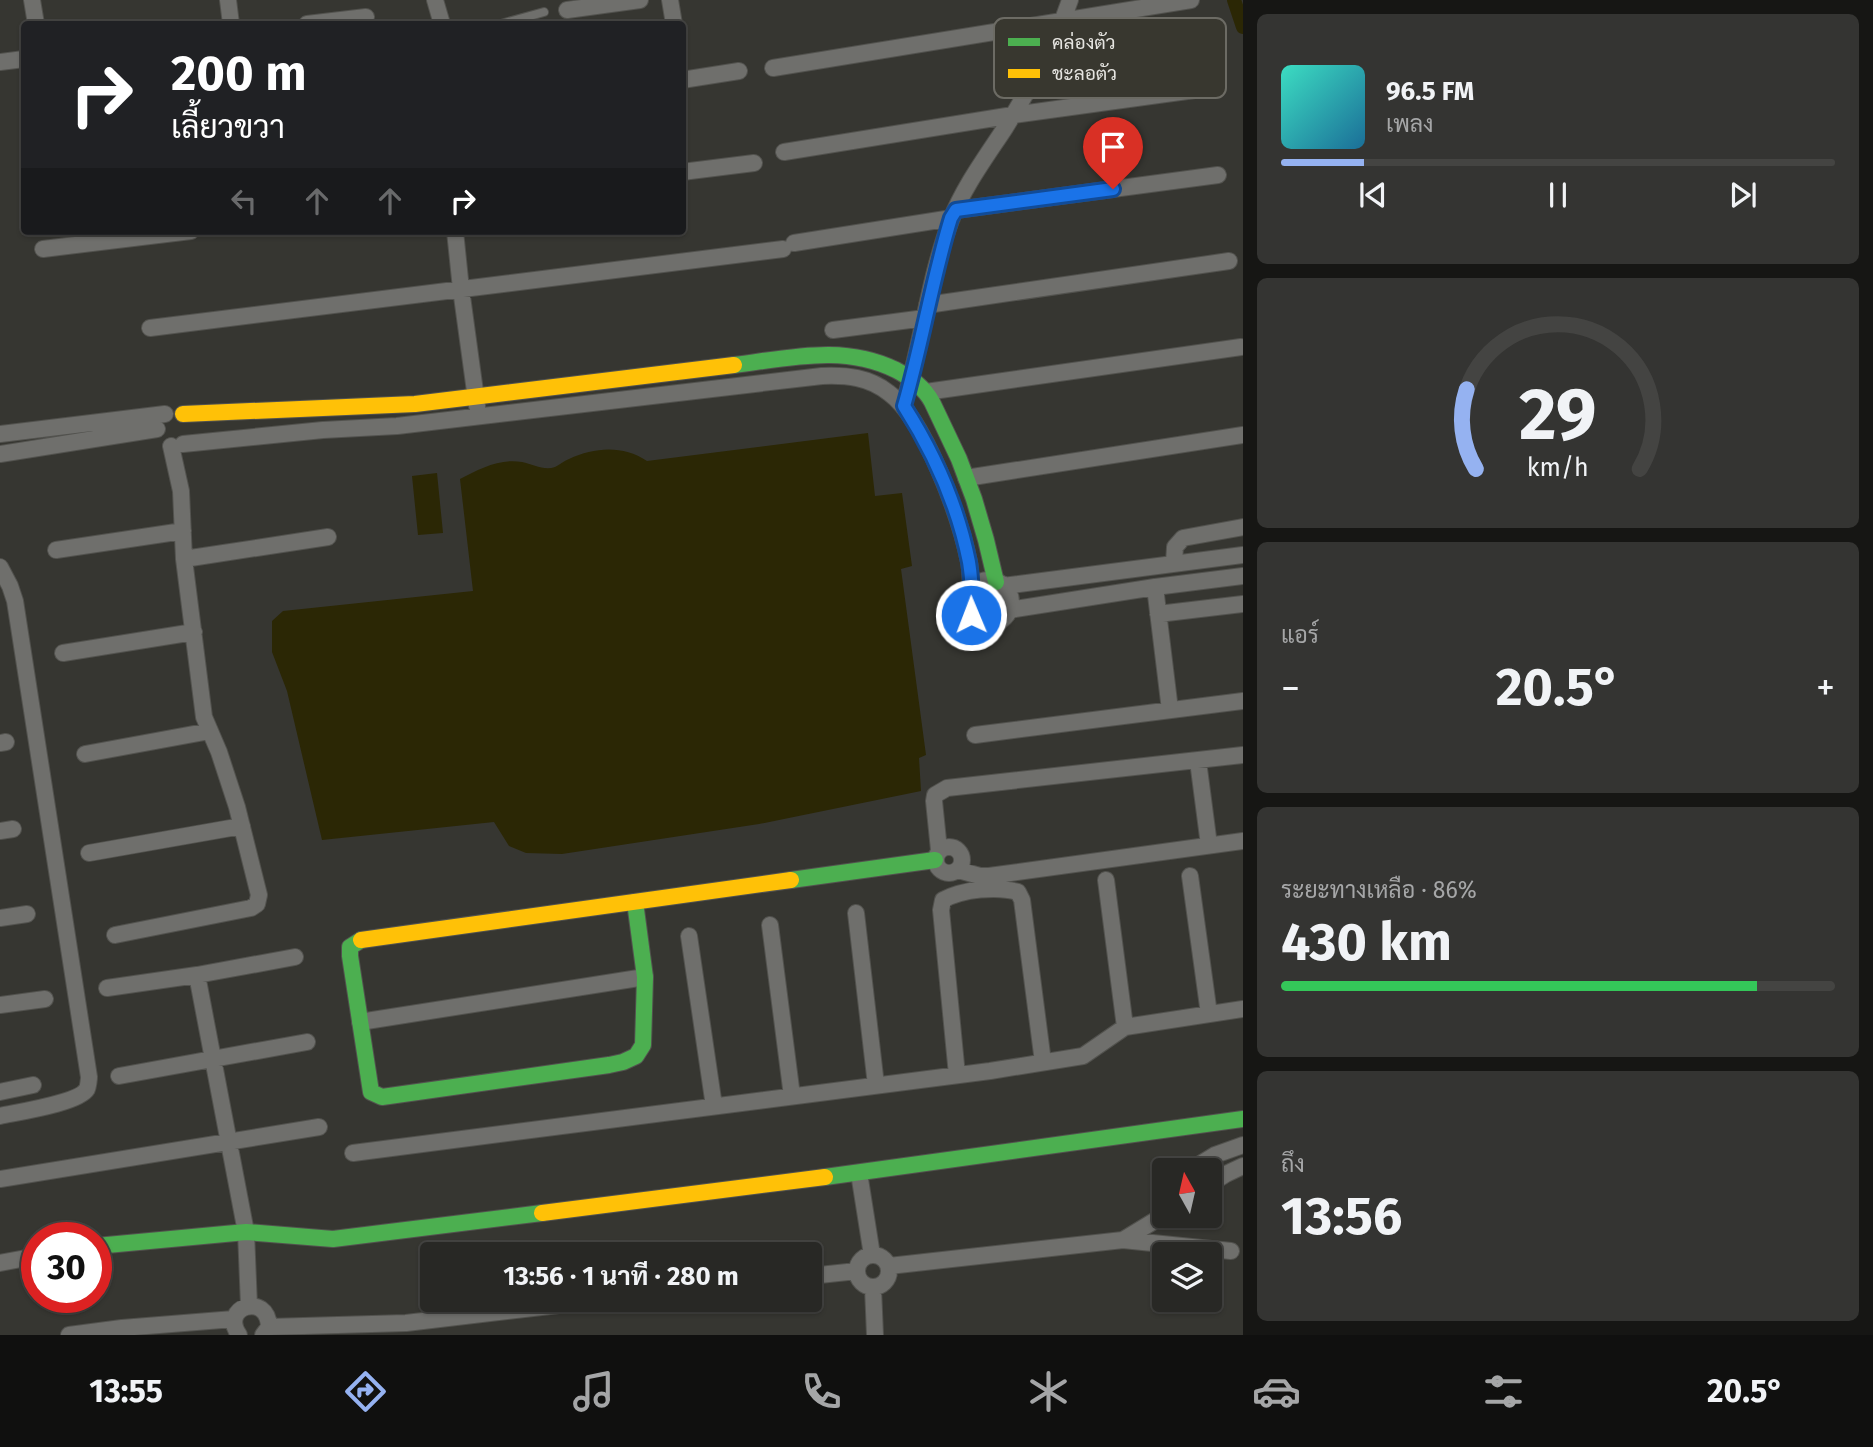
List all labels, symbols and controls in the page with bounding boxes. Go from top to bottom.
legend [994,18,1226,98]
text: คล่องตัว [1052,31,1116,54]
text: 200 m [171,44,307,103]
icon: right [56,49,147,140]
text: ชะลอตัว [1052,62,1117,85]
text: 96.5 FM [1386,76,1474,107]
text: เลี้ยวขวา [171,108,285,146]
text: เพลง [1386,110,1433,138]
pin [1083,117,1143,189]
icon: arrive [1094,128,1132,166]
icon: previous [1354,176,1392,214]
icon: pause [1539,176,1577,214]
icon: next [1724,176,1762,214]
icon: left [225,182,263,220]
icon: ahead [298,182,336,220]
icon: ahead [371,182,409,220]
icon: right [444,182,482,220]
text: 29 [1519,372,1597,459]
text: km/h [1527,453,1589,483]
position arrow [934,578,1008,652]
text: แอร์ [1281,621,1319,649]
text: 20.5° [1496,656,1620,719]
text: − [1281,665,1300,711]
text: + [1816,665,1835,711]
text: ระยะทางเหลือ · 86% [1281,876,1477,904]
text: 430 km [1281,911,1452,974]
text: ถึง [1281,1150,1305,1178]
north arrow [1152,1158,1222,1228]
map controls [1152,1158,1222,1312]
text: 13:56 [1281,1185,1402,1248]
speed limit sign: 30 [21,1222,112,1313]
button: layers [1152,1242,1222,1312]
text: 13:56 · 1 นาที · 280 m [503,1261,739,1292]
icon: directions [341,1367,390,1416]
icon: music [569,1367,618,1416]
icon: phone [797,1367,846,1416]
icon: climate [1024,1367,1073,1416]
icon: car [1252,1367,1301,1416]
icon: filters [1479,1367,1528,1416]
text: 13:55 [89,1372,163,1410]
text: 20.5° [1707,1372,1784,1410]

